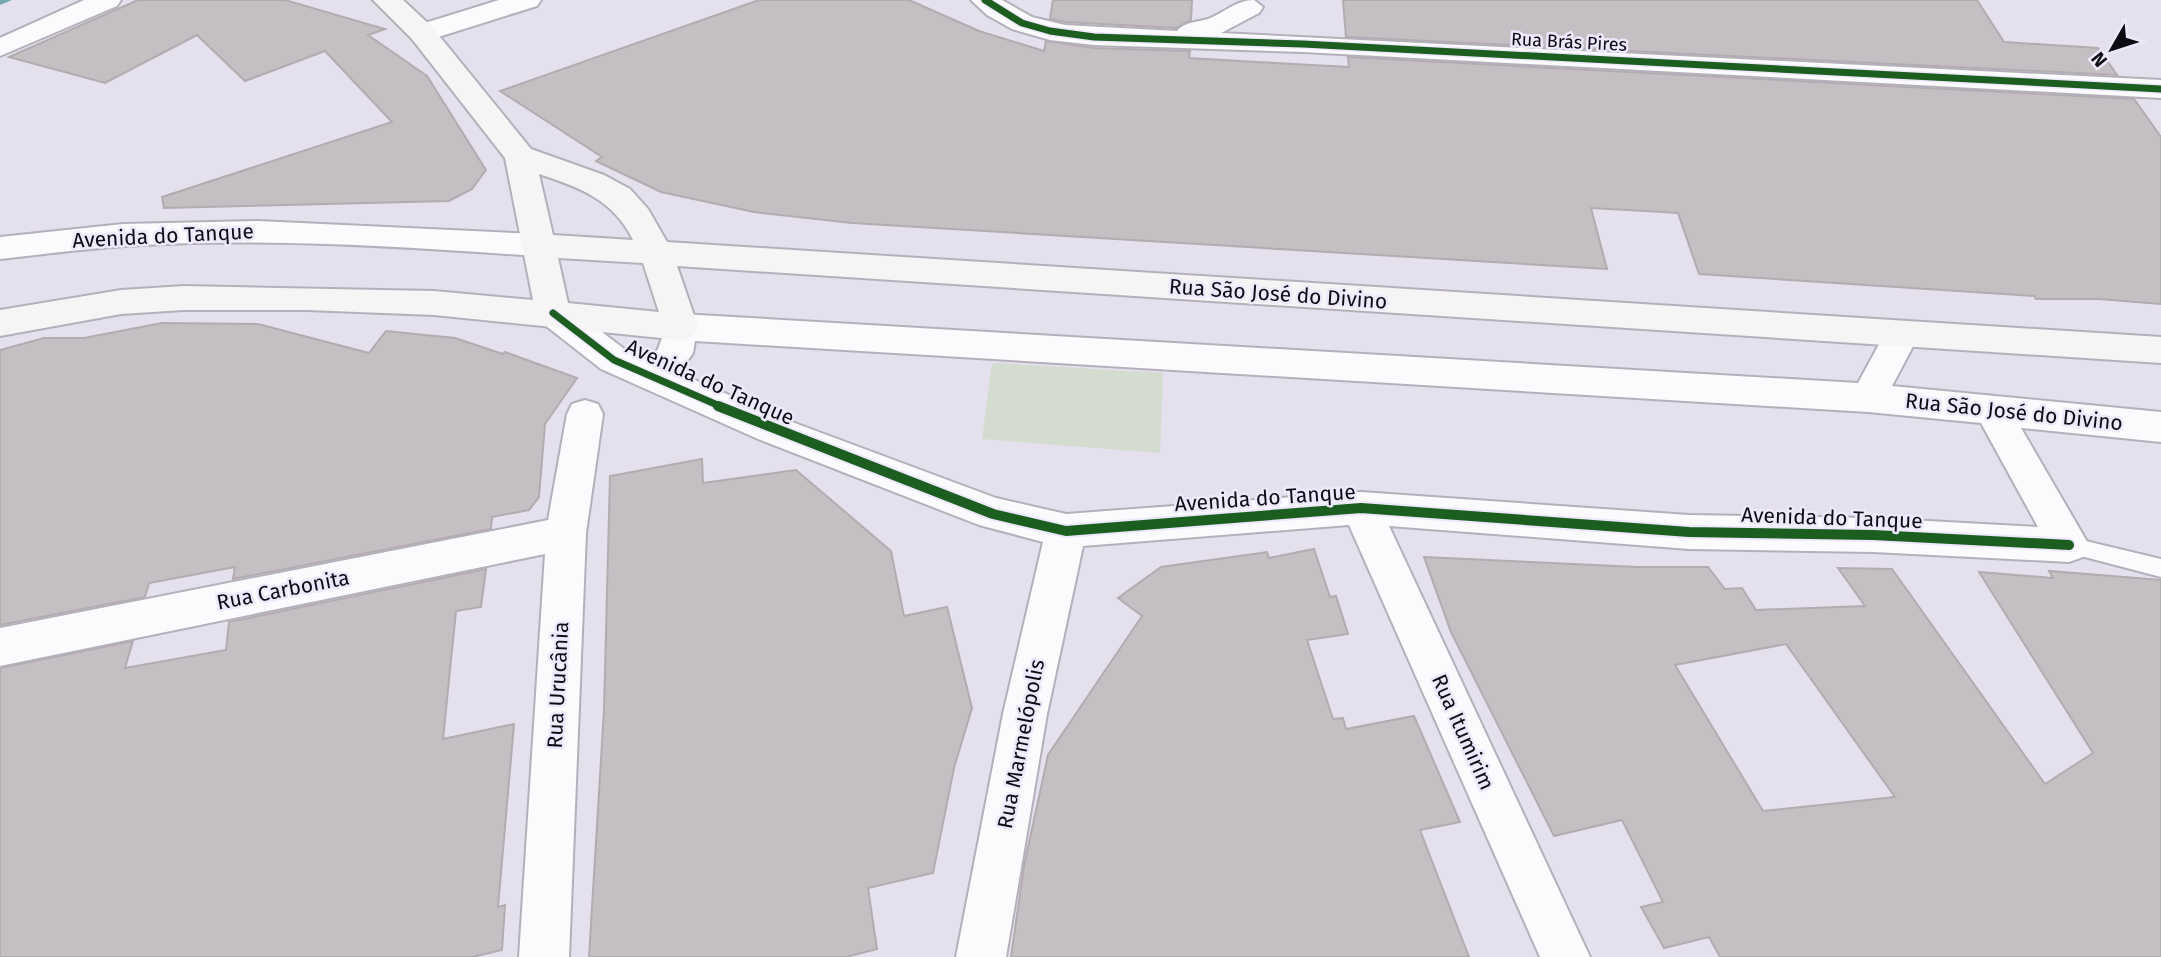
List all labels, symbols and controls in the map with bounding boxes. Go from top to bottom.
north arrow [2077,14,2147,84]
street label: Rua Brás Pires [1510,28,1628,56]
text: N [2086,47,2112,72]
street label: Avenida do Tanque [72,218,254,254]
street label: Rua São José do Divino [1168,273,1388,315]
street label: Avenida do Tanque [622,333,798,431]
street label: Rua São José do Divino [1904,388,2124,436]
street label: Avenida do Tanque [1173,479,1357,517]
street label: Avenida do Tanque [1741,502,1923,534]
street label: Rua Carbonita [214,564,352,616]
street label: Rua Urucânia [542,621,574,749]
street label: Rua Marmelópolis [992,657,1050,831]
street label: Rua Itumirim [1426,670,1500,794]

